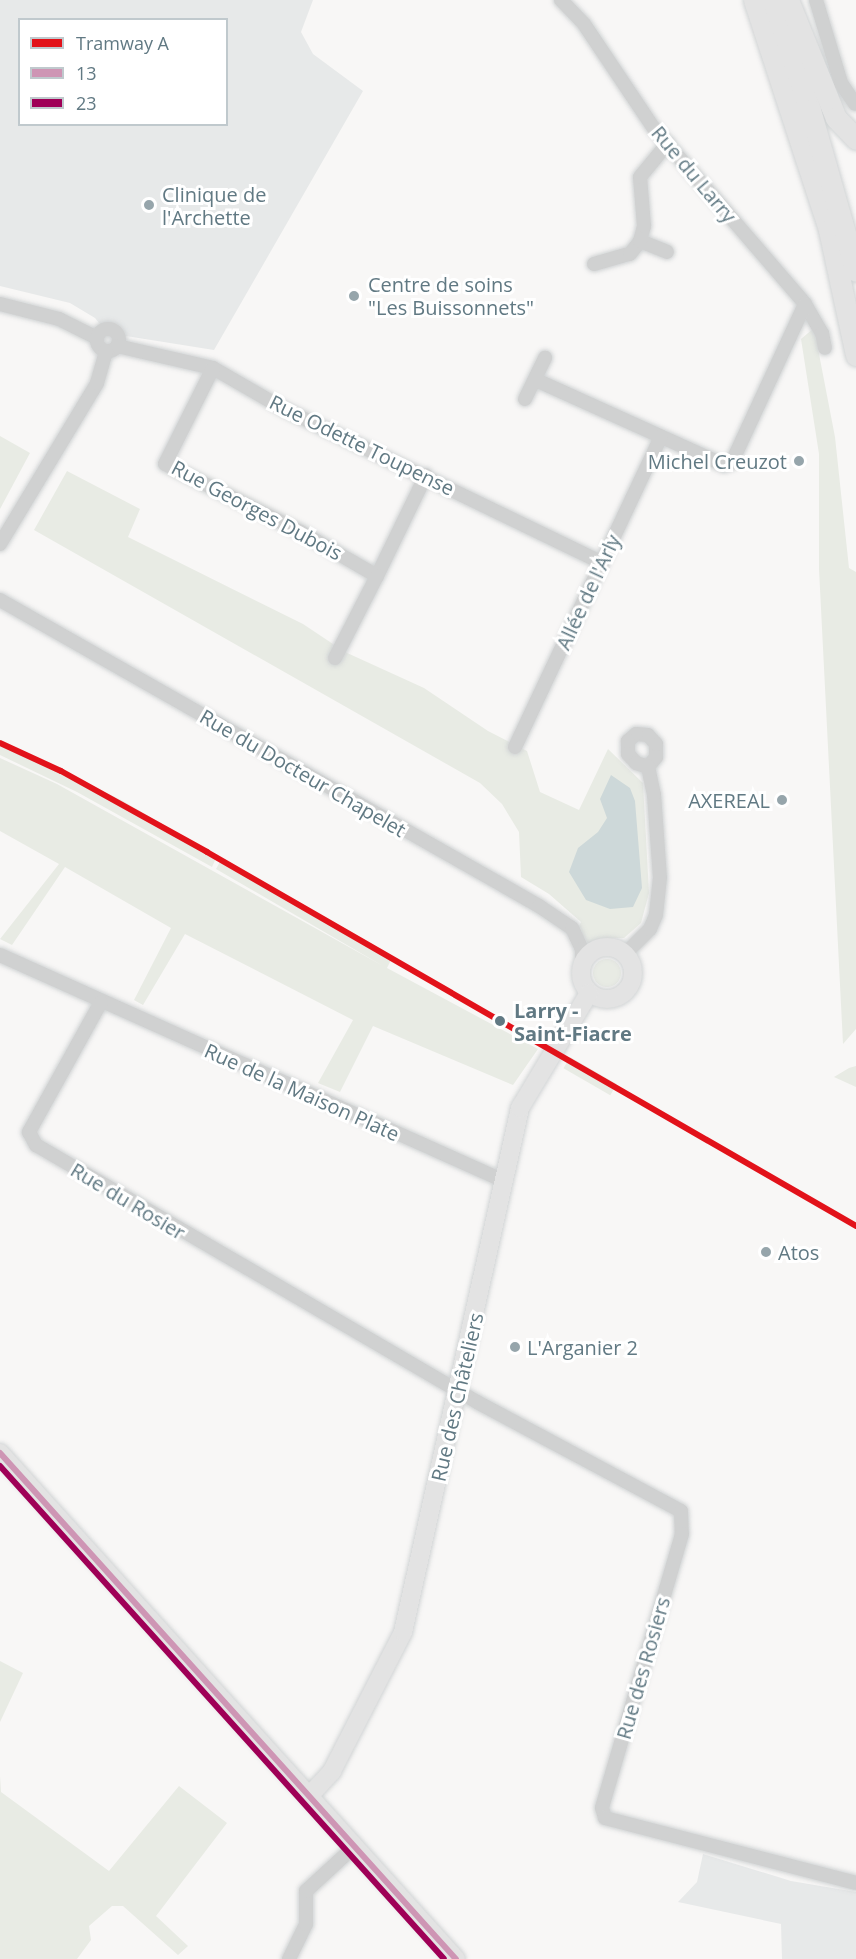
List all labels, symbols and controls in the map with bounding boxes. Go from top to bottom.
legend [18,18,228,126]
text: Tramway A [76,31,169,55]
text: 13 [76,61,97,85]
text: 23 [76,91,97,115]
street label: Rue du Larry [647,121,741,227]
place label: Clinique de l'Archette [162,182,266,229]
marker: Clinique de l'Archette [140,196,158,214]
place label: Centre de soins "Les Buissonnets" [368,272,534,319]
marker: Centre de soins "Les Buissonnets" [345,287,363,305]
street label: Rue Odette Toupense [266,390,458,500]
place label: Michel Creuzot [648,449,787,473]
marker: Michel Creuzot [792,454,806,468]
street label: Rue Georges Dubois [168,455,346,565]
street label: Allée de l'Arly [551,531,625,653]
street label: Rue du Docteur Chapelet [196,704,410,842]
place label: AXEREAL [688,788,770,812]
marker: AXEREAL [775,793,789,807]
place label: Larry - Saint-Fiacre [514,998,632,1045]
marker: Larry - Saint-Fiacre [491,1012,509,1030]
street label: Rue de la Maison Plate [201,1038,403,1146]
street label: Rue du Rosier [66,1157,190,1245]
place label: Atos [778,1240,819,1264]
marker: Atos [759,1245,773,1259]
street label: Rue des Châteliers [426,1310,488,1484]
place label: L'Arganier 2 [527,1335,638,1359]
marker: L'Arganier 2 [508,1340,522,1354]
street label: Rue des Rosiers [611,1594,675,1742]

